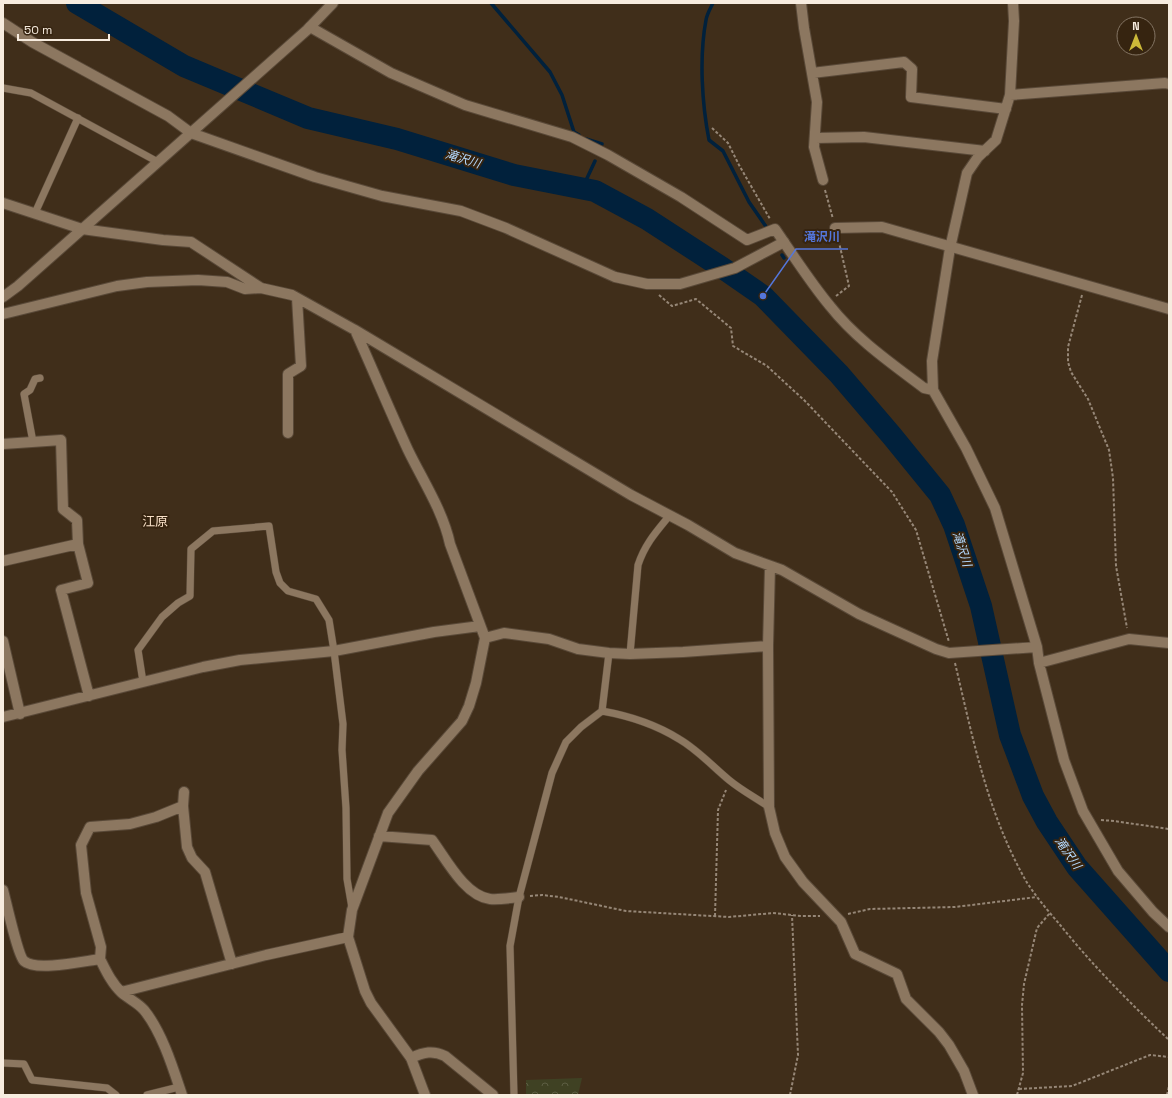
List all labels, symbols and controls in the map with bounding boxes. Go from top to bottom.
scale bar [18,16,109,42]
north arrow [1116,16,1156,56]
text: N [1132,19,1140,33]
text: 50 m [24,22,52,38]
water label: 滝沢川 [443,146,484,172]
callout: 滝沢川 [796,225,848,249]
text: 滝沢川 [804,229,840,245]
district label: 江原 [142,513,168,530]
water label: 滝沢川 [949,529,976,570]
water label: 滝沢川 [1051,834,1086,874]

